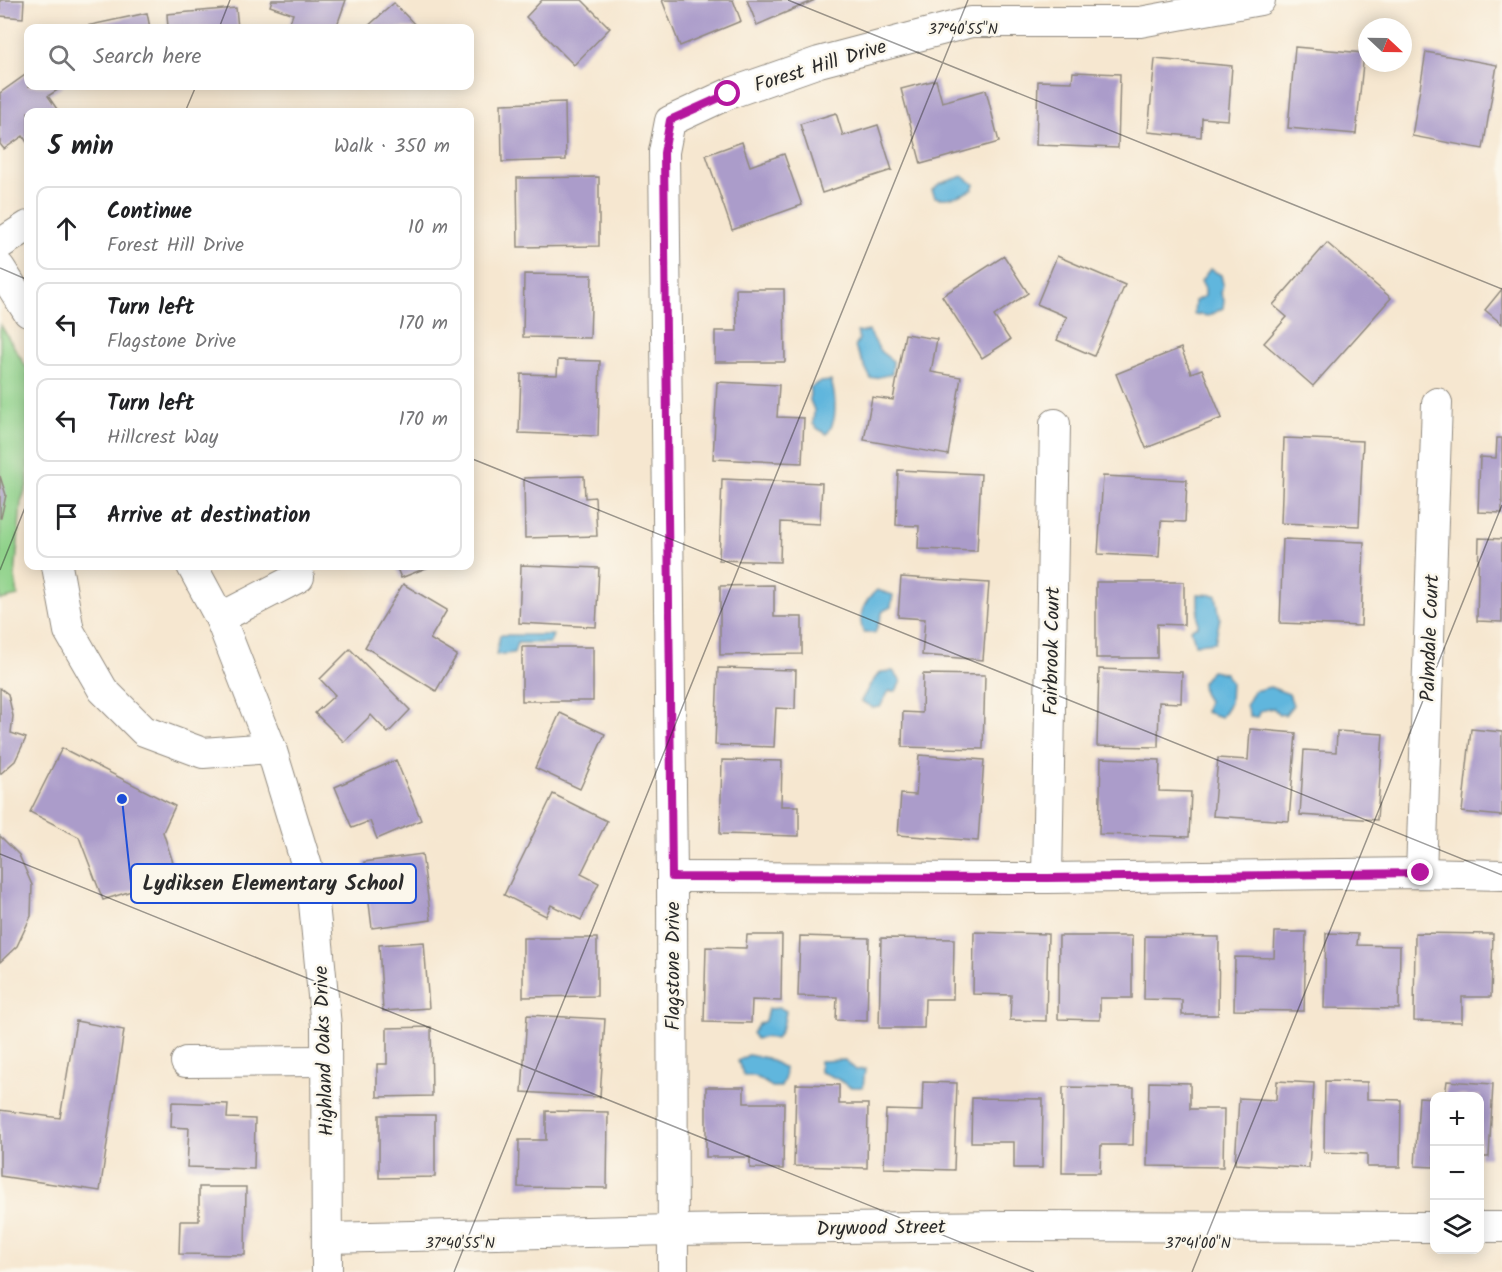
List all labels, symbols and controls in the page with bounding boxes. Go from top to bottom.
text: 37°40'55"N [928,18,998,42]
north arrow [1358,18,1412,72]
search box [24,24,474,90]
street label: Forest Hill Drive [750,32,891,102]
text: Search here [93,40,201,75]
icon: search [45,41,78,74]
route start [714,80,740,106]
text: 5 min [48,126,114,168]
text: Walk · 350 m [334,131,450,163]
text: Continue [107,195,192,230]
icon: ahead [50,212,83,245]
text: 10 m [408,212,448,244]
text: Forest Hill Drive [107,230,244,262]
text: Turn left [107,291,194,326]
icon: left [50,308,83,341]
text: 170 m [399,308,448,340]
text: Flagstone Drive [107,326,236,358]
text: Turn left [107,387,194,422]
icon: left [50,404,83,437]
text: 170 m [399,404,448,436]
text: Hillcrest Way [107,422,218,454]
text: Arrive at destination [107,499,310,534]
icon: arrive [50,500,83,533]
street label: Palmdale Court [1413,574,1449,702]
street label: Fairbrook Court [1036,586,1070,716]
route end [1407,859,1433,885]
callout: Lydiksen Elementary School [131,864,416,903]
text: Lydiksen Elementary School [143,868,404,901]
street label: Flagstone Drive [658,902,690,1030]
street label: Highland Oaks Drive [306,965,344,1137]
map controls [1430,1092,1484,1254]
button: + [1430,1092,1484,1146]
button: − [1430,1146,1484,1200]
button: layers [1430,1200,1484,1254]
street label: Drywood Street [816,1212,946,1246]
text: 37°40'55"N [425,1232,495,1256]
text: 37°41'00"N [1165,1232,1231,1256]

